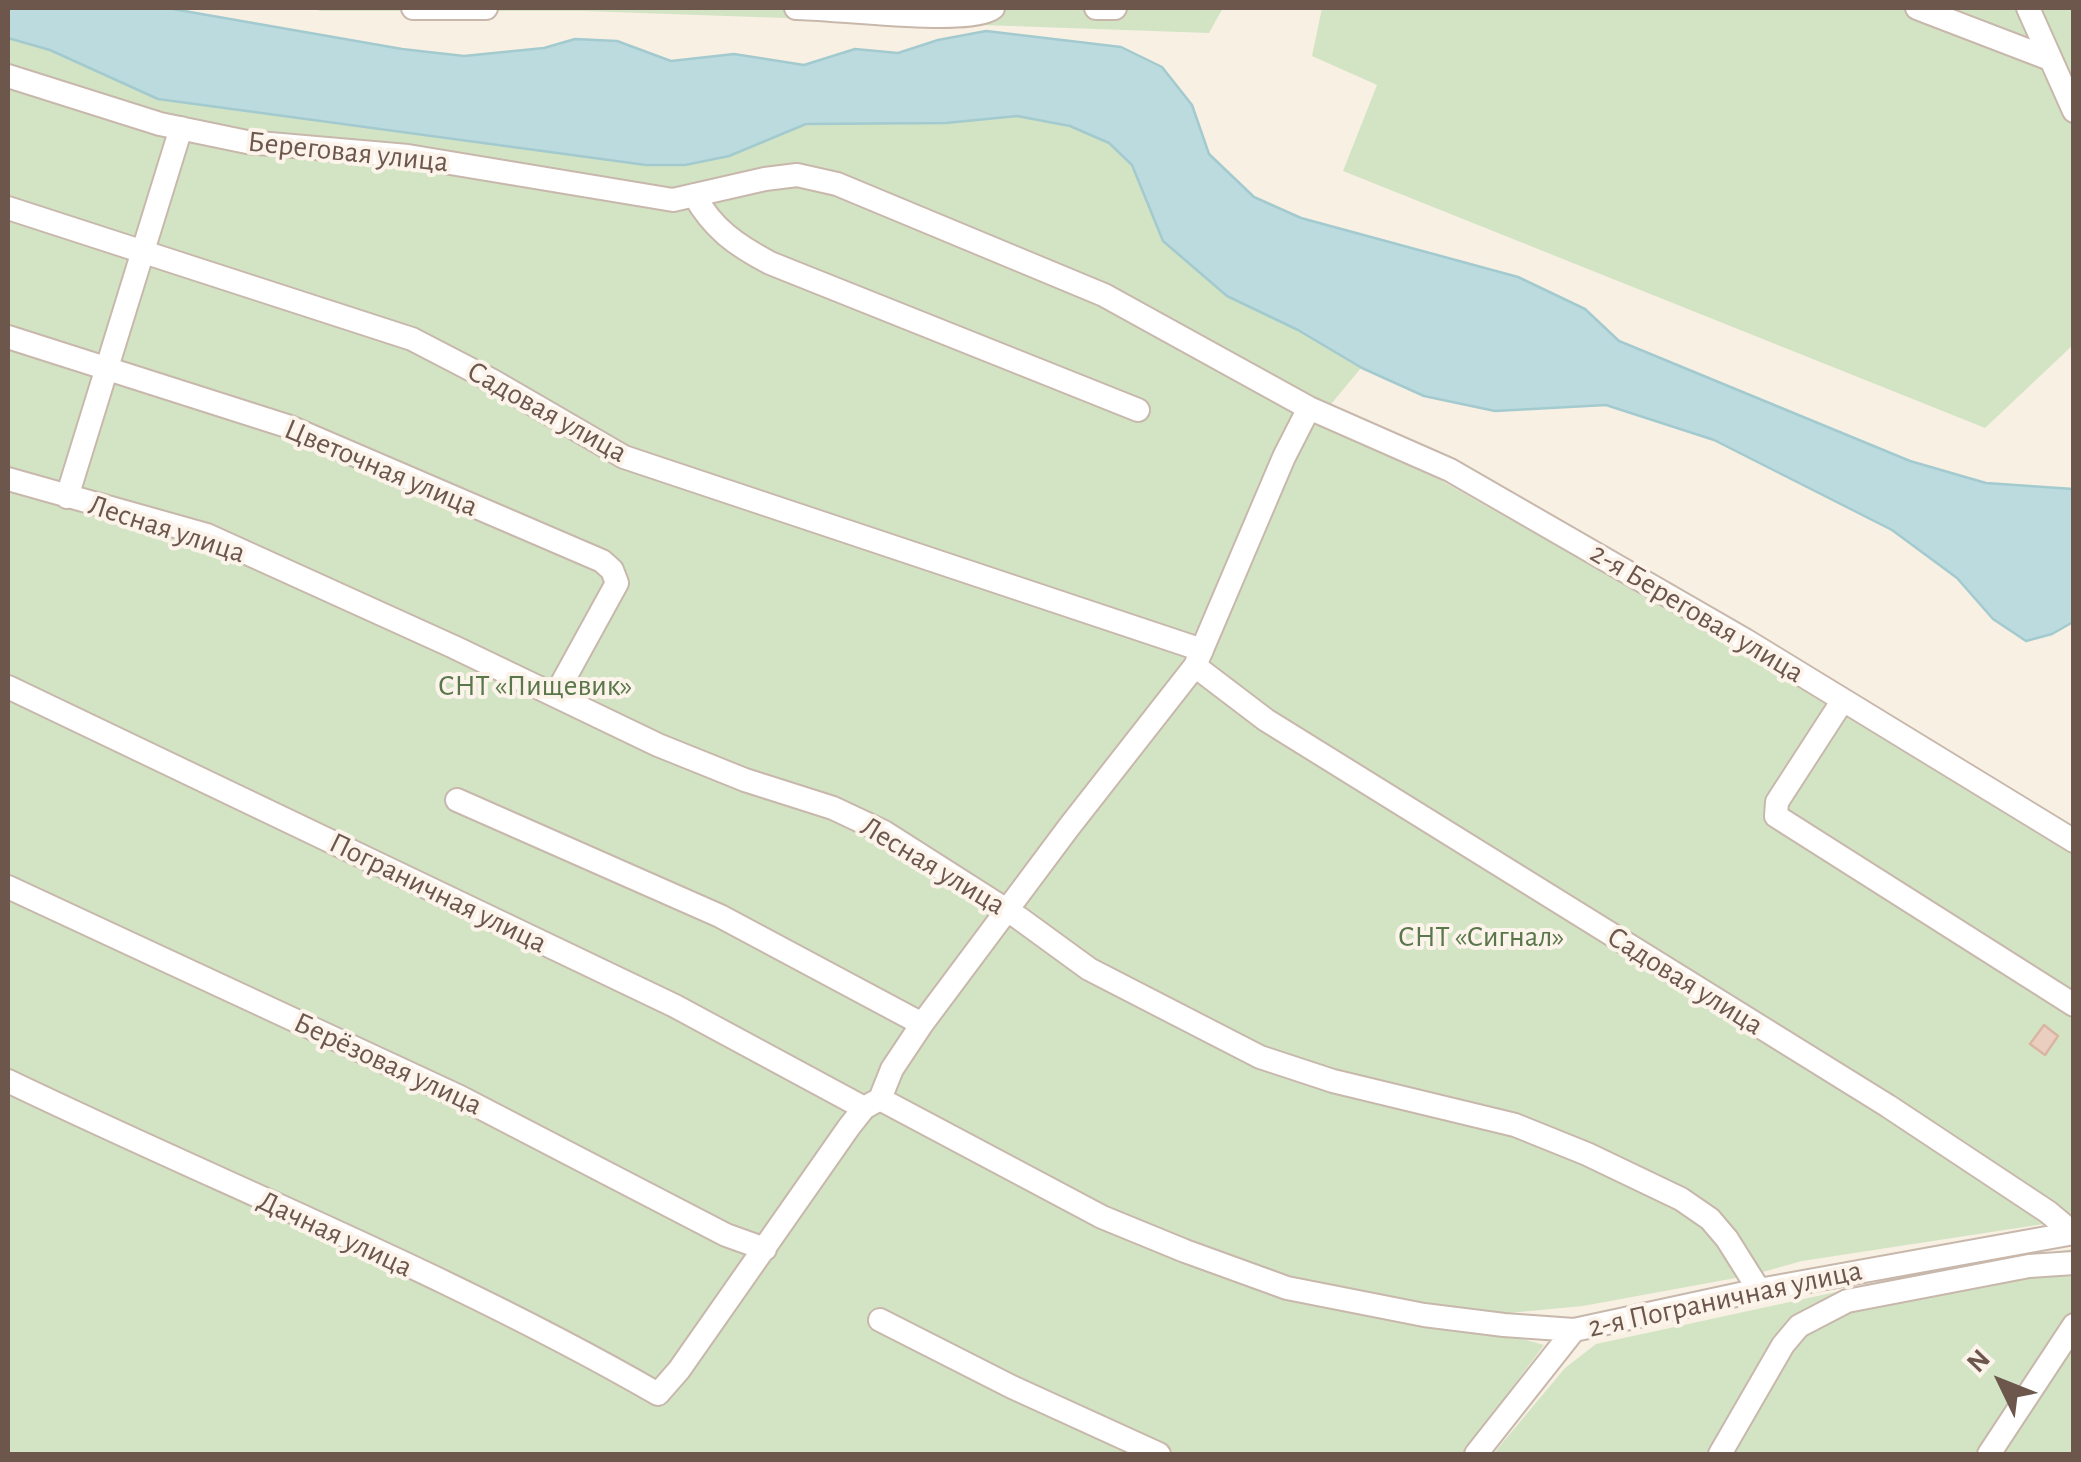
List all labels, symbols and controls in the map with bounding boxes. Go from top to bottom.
street label: Береговая улица [246,124,450,180]
street label: Садовая улица [461,353,633,471]
street label: Цветочная улица [279,411,483,525]
street label: Лесная улица [84,487,250,571]
street label: 2-я Береговая улица [1584,535,1810,691]
park label: СНТ «Пищевик» [438,668,632,704]
street label: Лесная улица [854,809,1012,923]
street label: Пограничная улица [323,825,553,961]
park label: СНТ «Сигнал» [1398,919,1564,955]
street label: Садовая улица [1600,919,1770,1043]
street label: Берёзовая улица [288,1005,488,1123]
street label: Дачная улица [252,1182,418,1286]
street label: 2-я Пограничная улица [1585,1252,1865,1346]
north arrow [1951,1332,2051,1432]
text: N [1962,1345,1996,1378]

